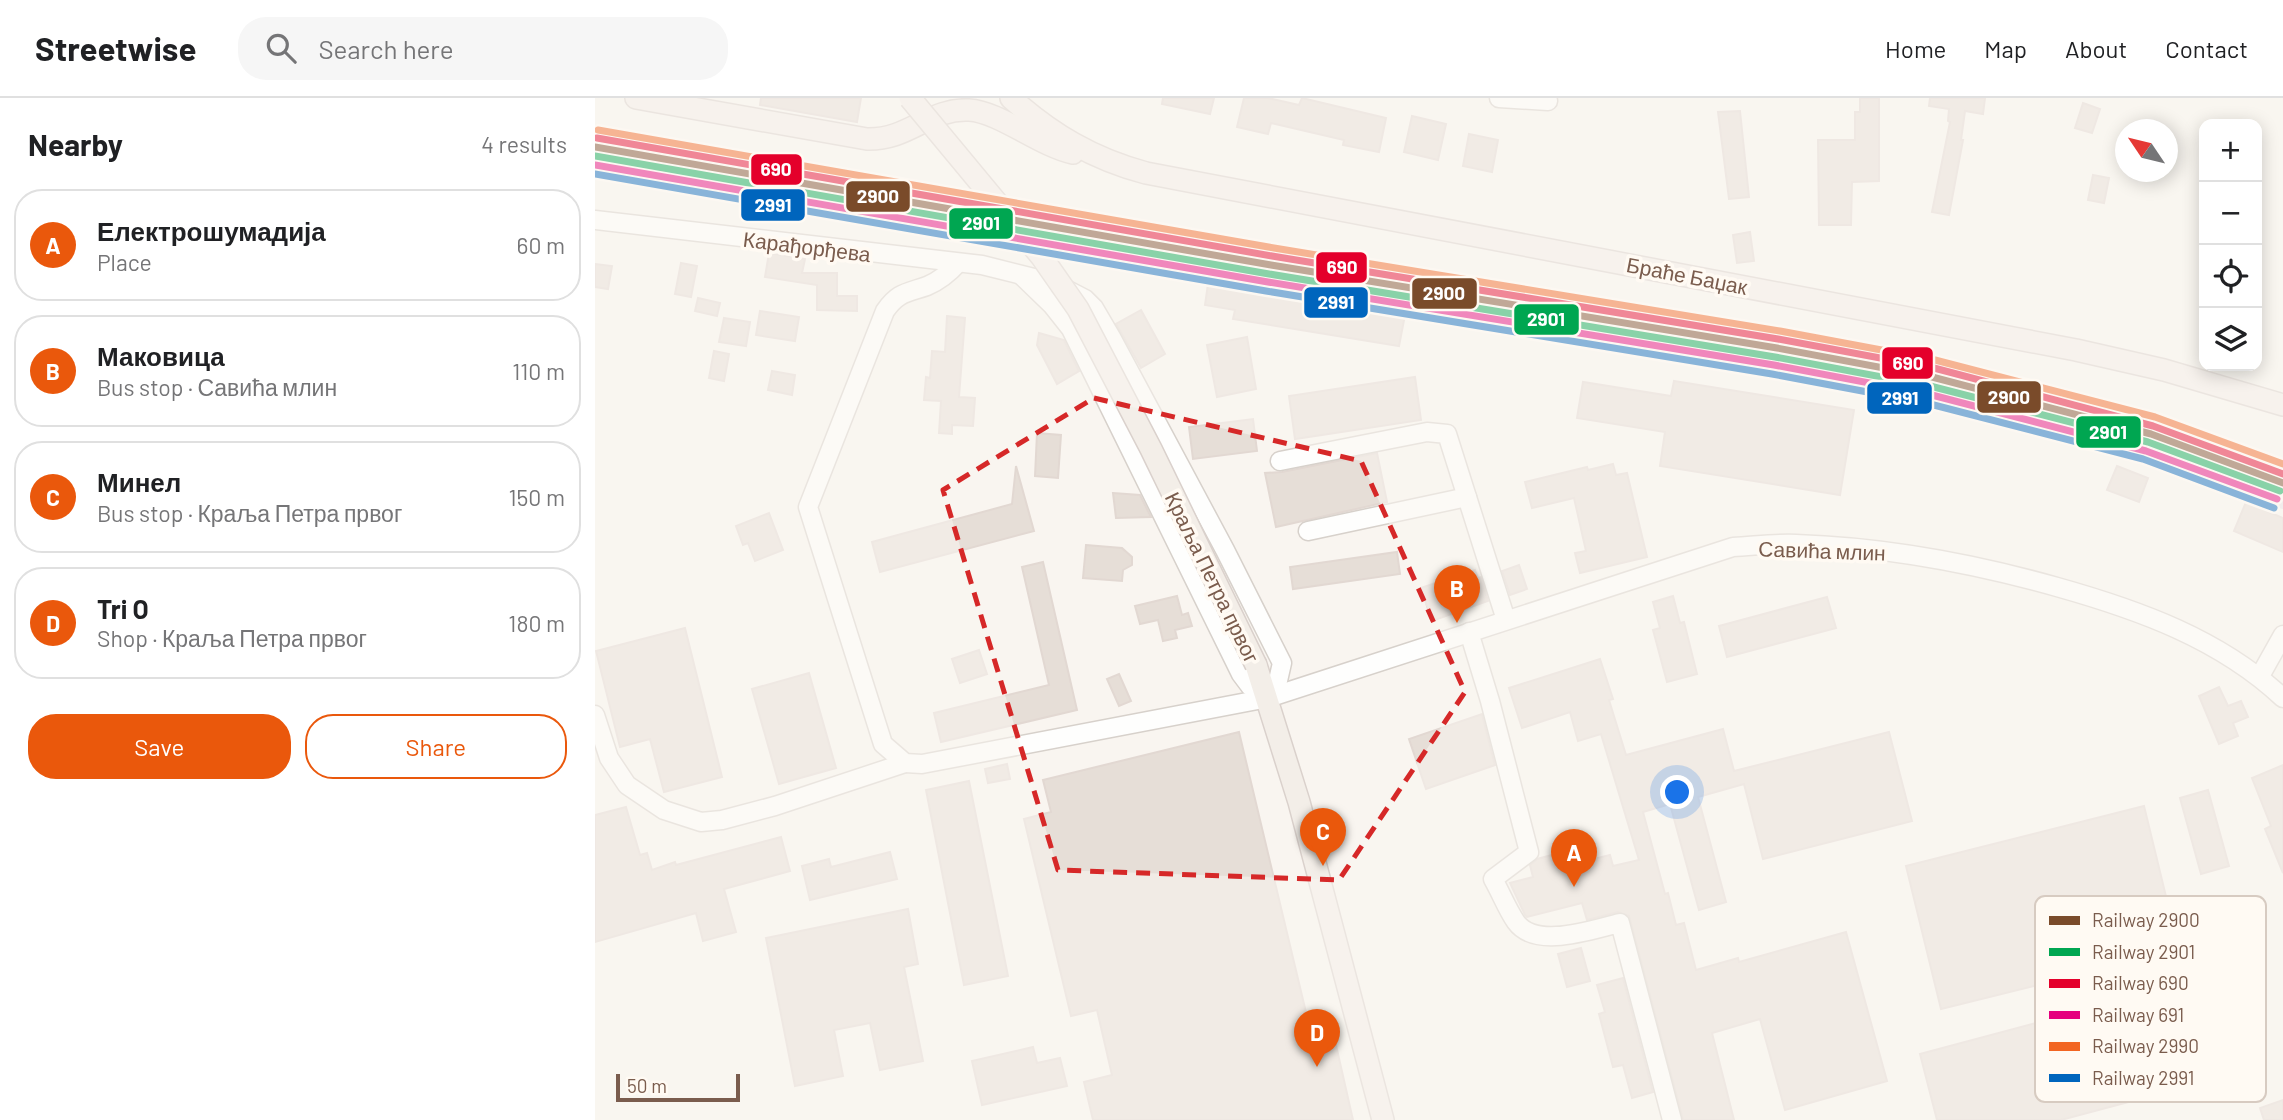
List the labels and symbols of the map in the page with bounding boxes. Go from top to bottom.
north arrow [2115,119,2178,182]
line badge: 690 [750,153,803,186]
text: 690 [760,157,792,180]
line badge: 2900 [845,180,911,213]
text: 2900 [857,184,899,207]
line badge: 2991 [740,188,806,222]
text: 2991 [754,193,792,216]
line badge: 2901 [948,207,1014,240]
text: 2901 [962,211,1000,234]
street label: Карађорђева [742,226,872,266]
line badge: 690 [1315,251,1368,284]
street label: Браће Баџак [1624,251,1750,299]
text: 690 [1326,255,1358,278]
line badge: 2900 [1411,277,1478,310]
text: 2900 [1423,281,1465,304]
line badge: 2991 [1303,286,1369,319]
text: 2991 [1317,290,1355,313]
line badge: 2901 [1513,303,1580,336]
text: 2901 [1527,307,1565,330]
line badge: 690 [1881,346,1934,380]
text: 690 [1892,351,1924,374]
line badge: 2900 [1976,380,2042,414]
line badge: 2991 [1866,381,1933,415]
text: 2900 [1988,385,2030,408]
text: 2991 [1881,386,1919,409]
line badge: 2901 [2075,415,2142,449]
text: 2901 [2089,420,2127,443]
street label: Краља Петра првог [1161,487,1265,667]
street label: Савића млин [1758,535,1886,565]
pin: B [1434,565,1480,623]
your location [1660,775,1694,809]
pin: C [1300,808,1346,866]
pin: A [1551,829,1597,887]
legend [2035,896,2266,1102]
text: Railway 2900 [2092,908,2200,931]
text: Railway 2901 [2092,940,2195,963]
text: Railway 690 [2092,971,2189,994]
text: Railway 691 [2092,1003,2184,1026]
pin: D [1294,1009,1340,1067]
text: Railway 2990 [2092,1034,2199,1057]
text: Railway 2991 [2092,1066,2194,1089]
scale bar [616,1071,740,1103]

